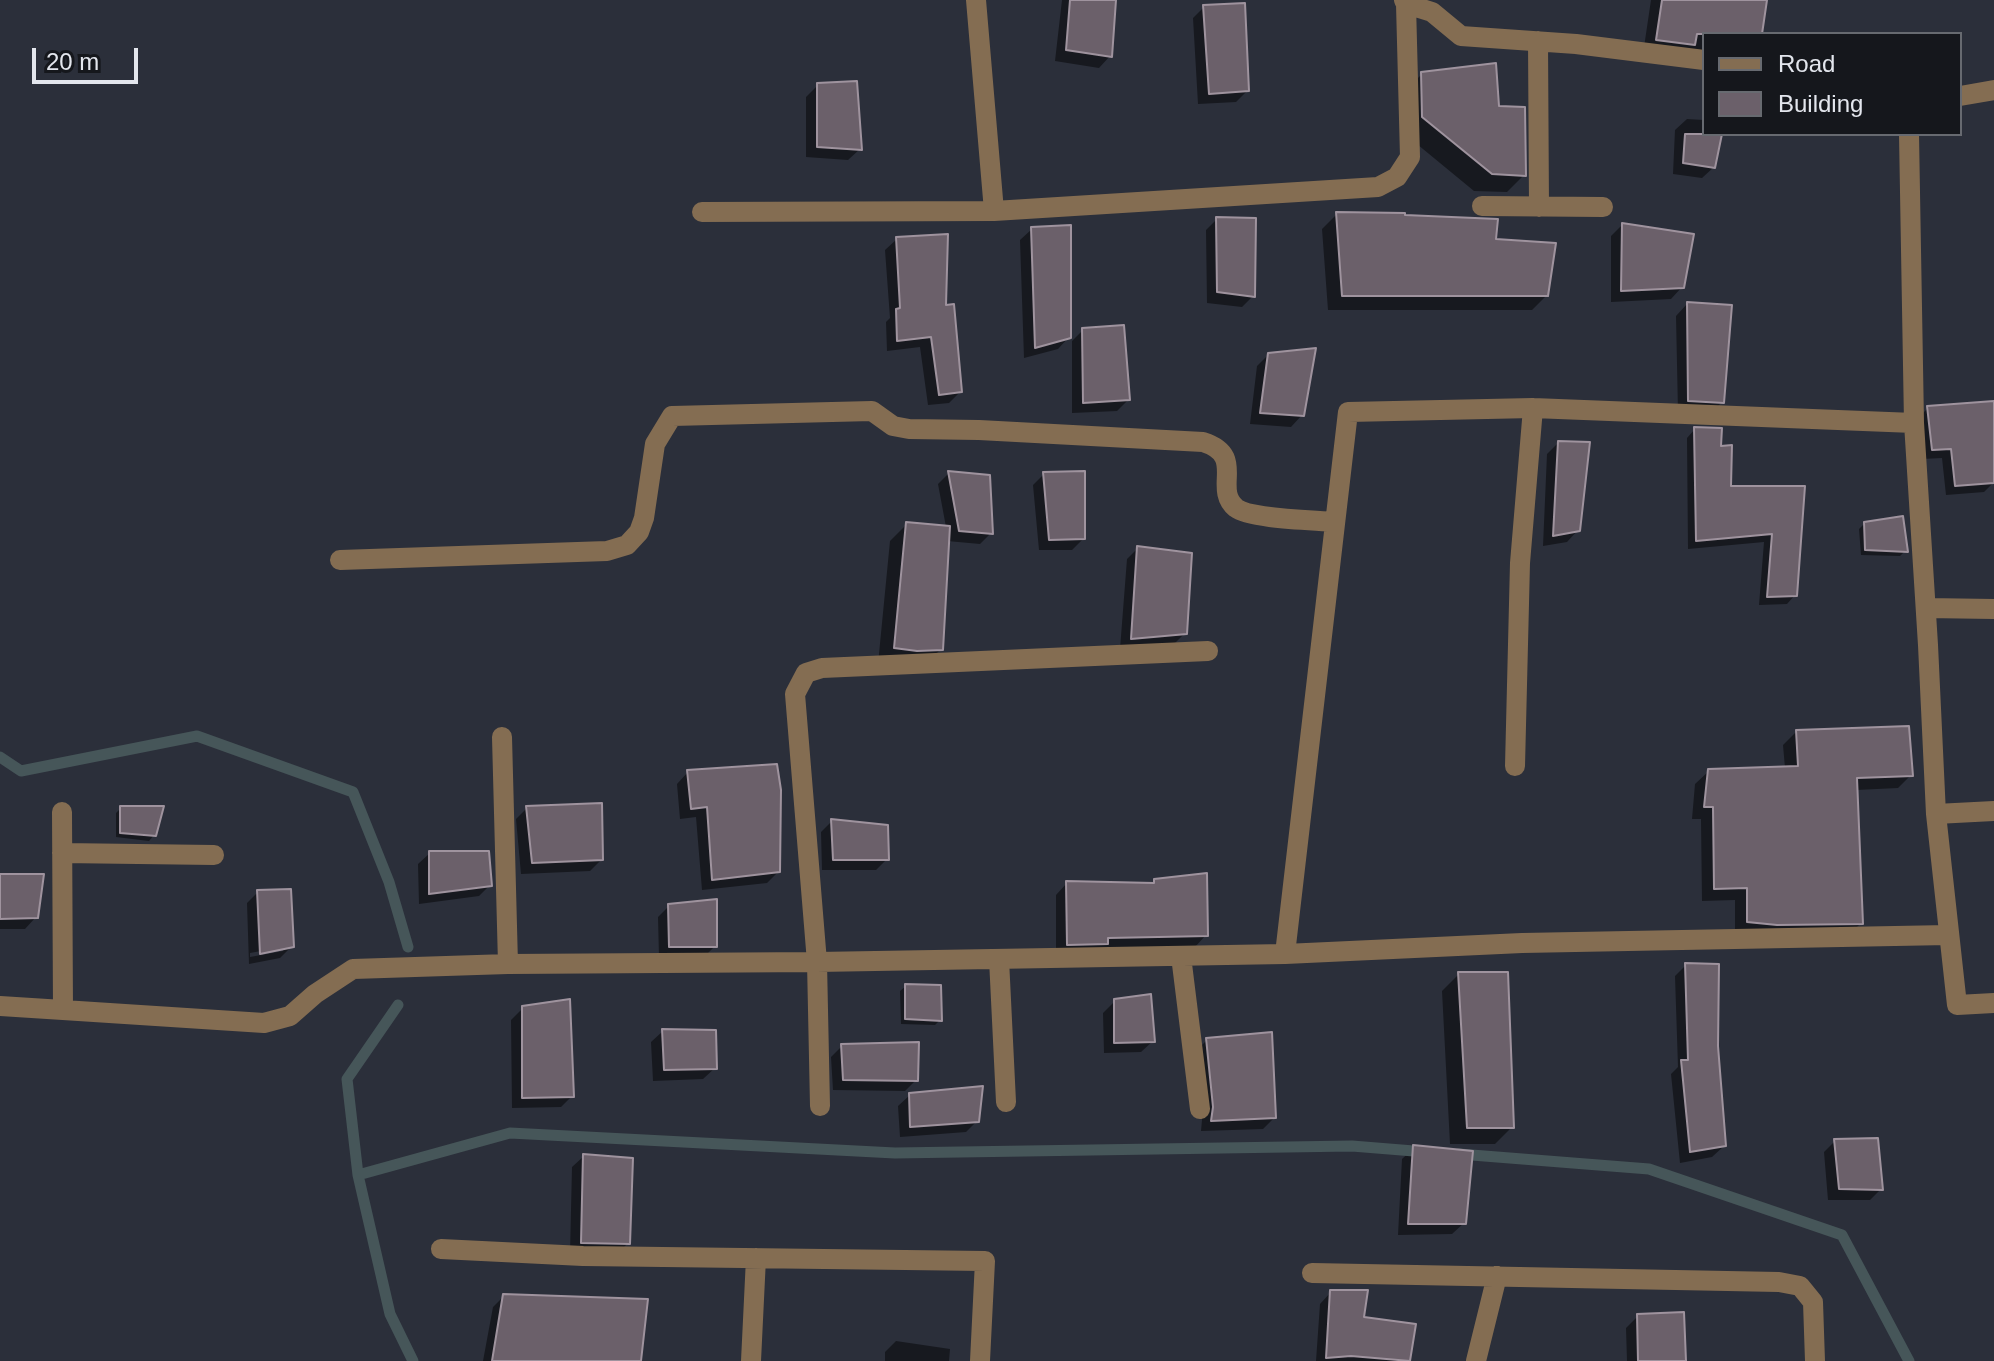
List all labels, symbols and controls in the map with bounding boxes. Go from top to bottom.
scale bar [36,32,142,82]
legend [1702,32,1962,136]
text: 20 m [46,48,99,75]
text: Road [1778,50,1835,77]
text: Building [1778,90,1863,117]

